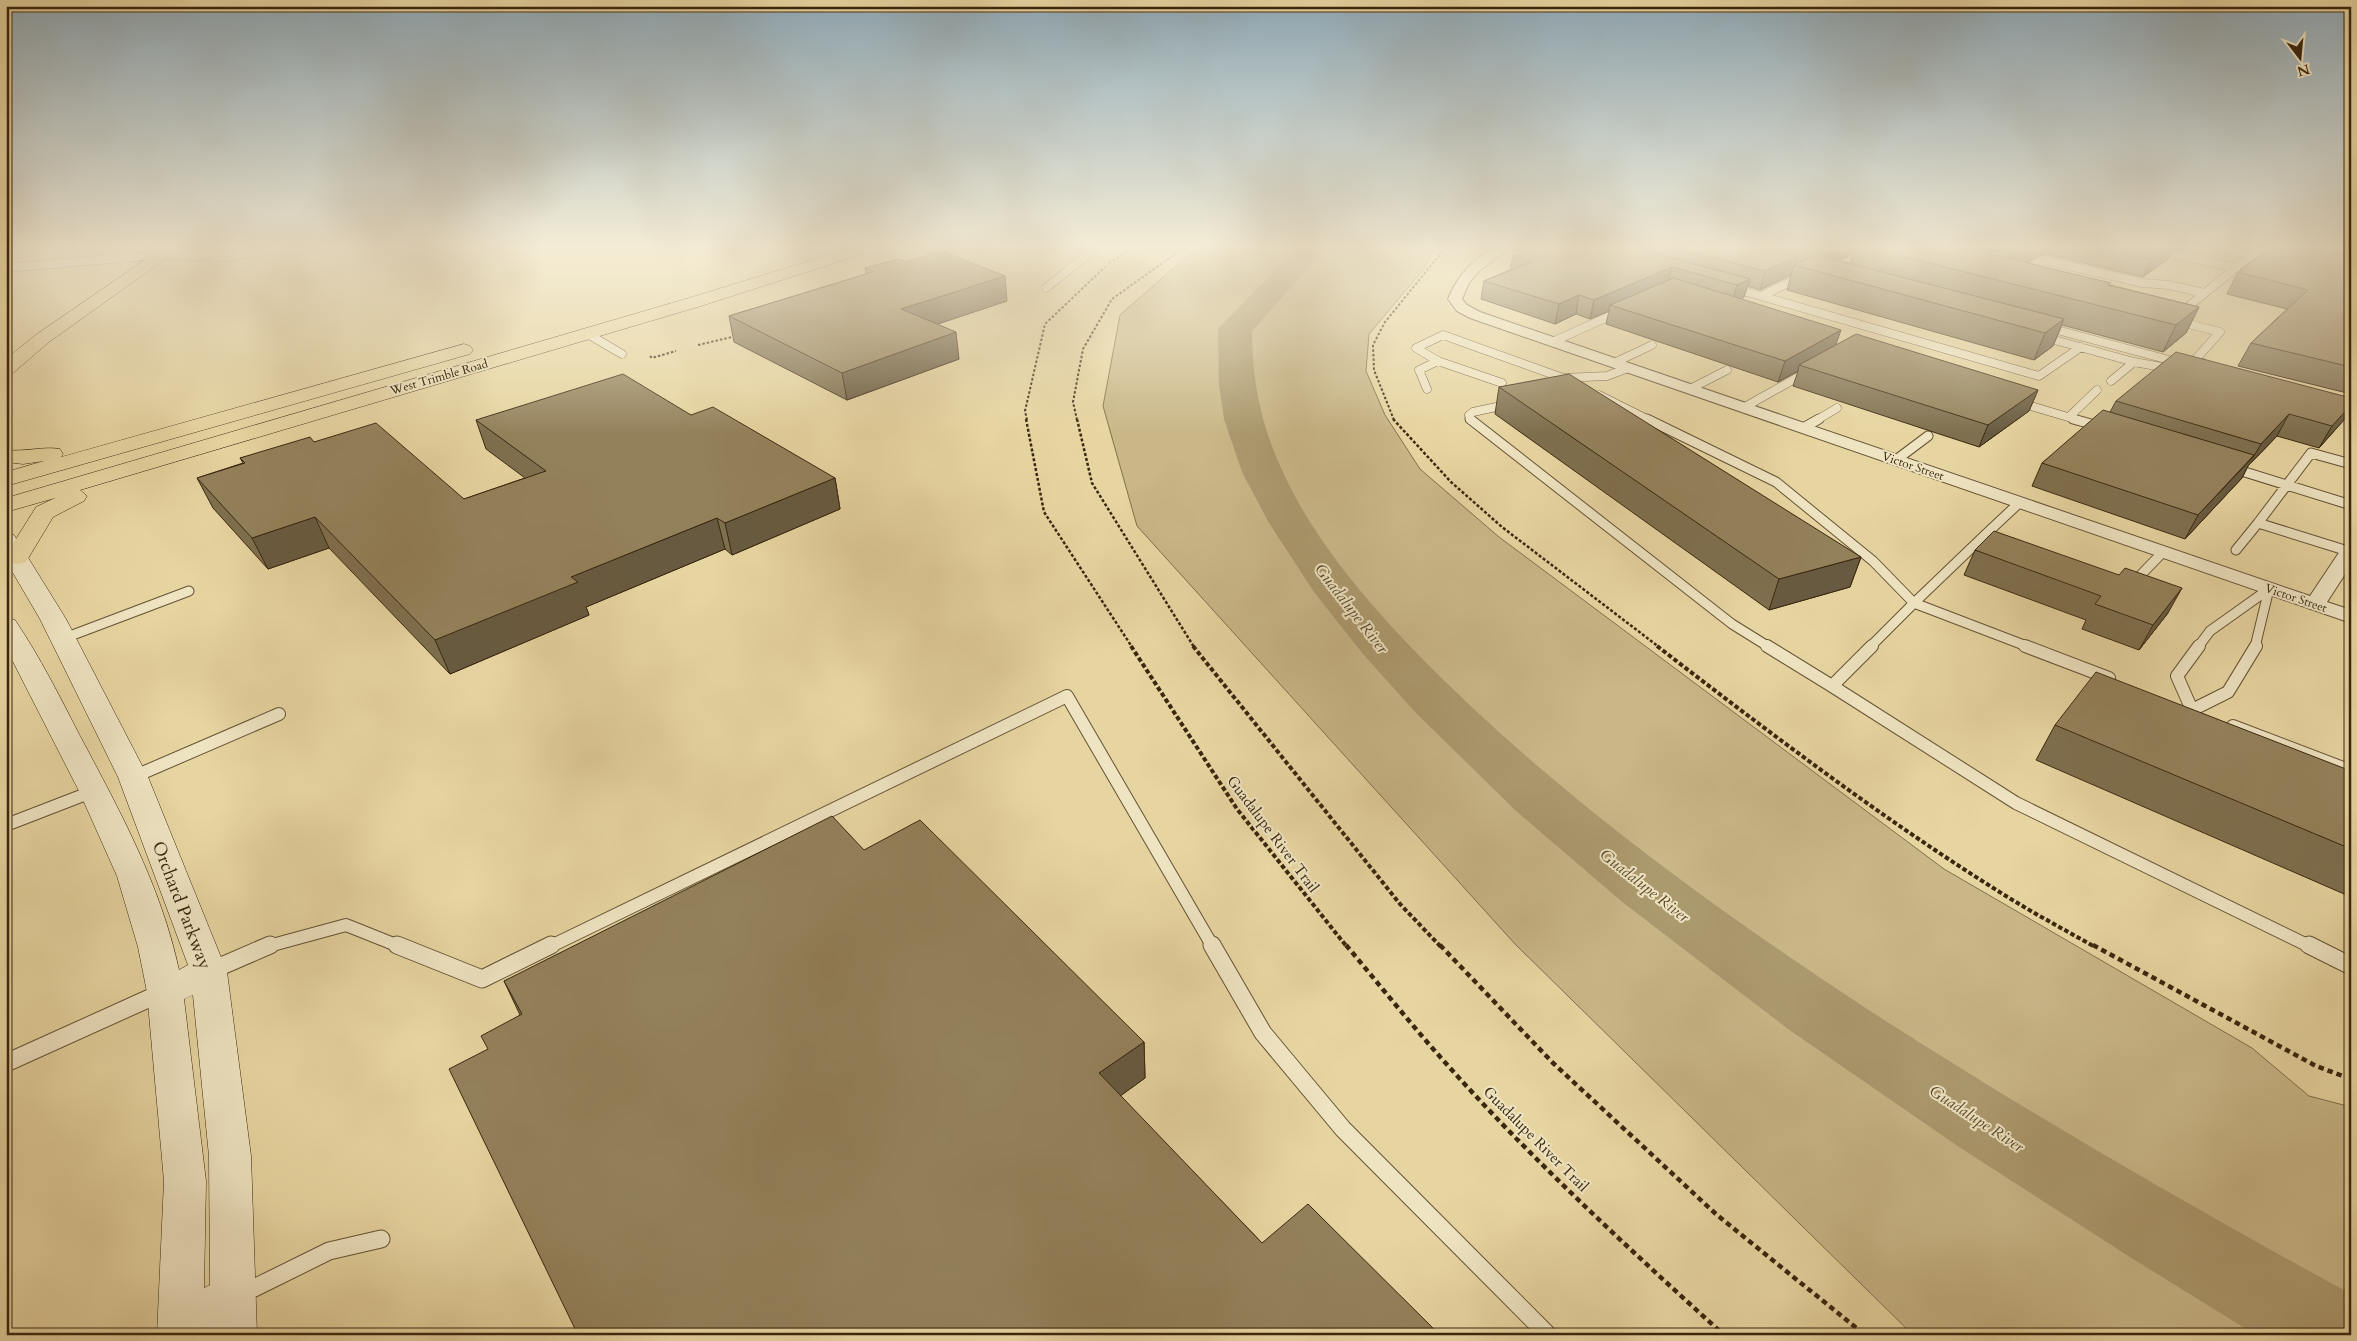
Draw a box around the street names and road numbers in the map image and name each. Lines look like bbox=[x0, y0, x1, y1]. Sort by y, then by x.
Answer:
street label: West Trimble Road bbox=[387, 355, 490, 399]
street label: Victor Street bbox=[1880, 448, 1946, 484]
street label: Victor Street bbox=[2263, 580, 2329, 616]
street label: Guadalupe River Trail bbox=[1222, 772, 1324, 897]
street label: Orchard Parkway bbox=[146, 838, 218, 973]
street label: Guadalupe River Trail bbox=[1479, 1082, 1593, 1196]

